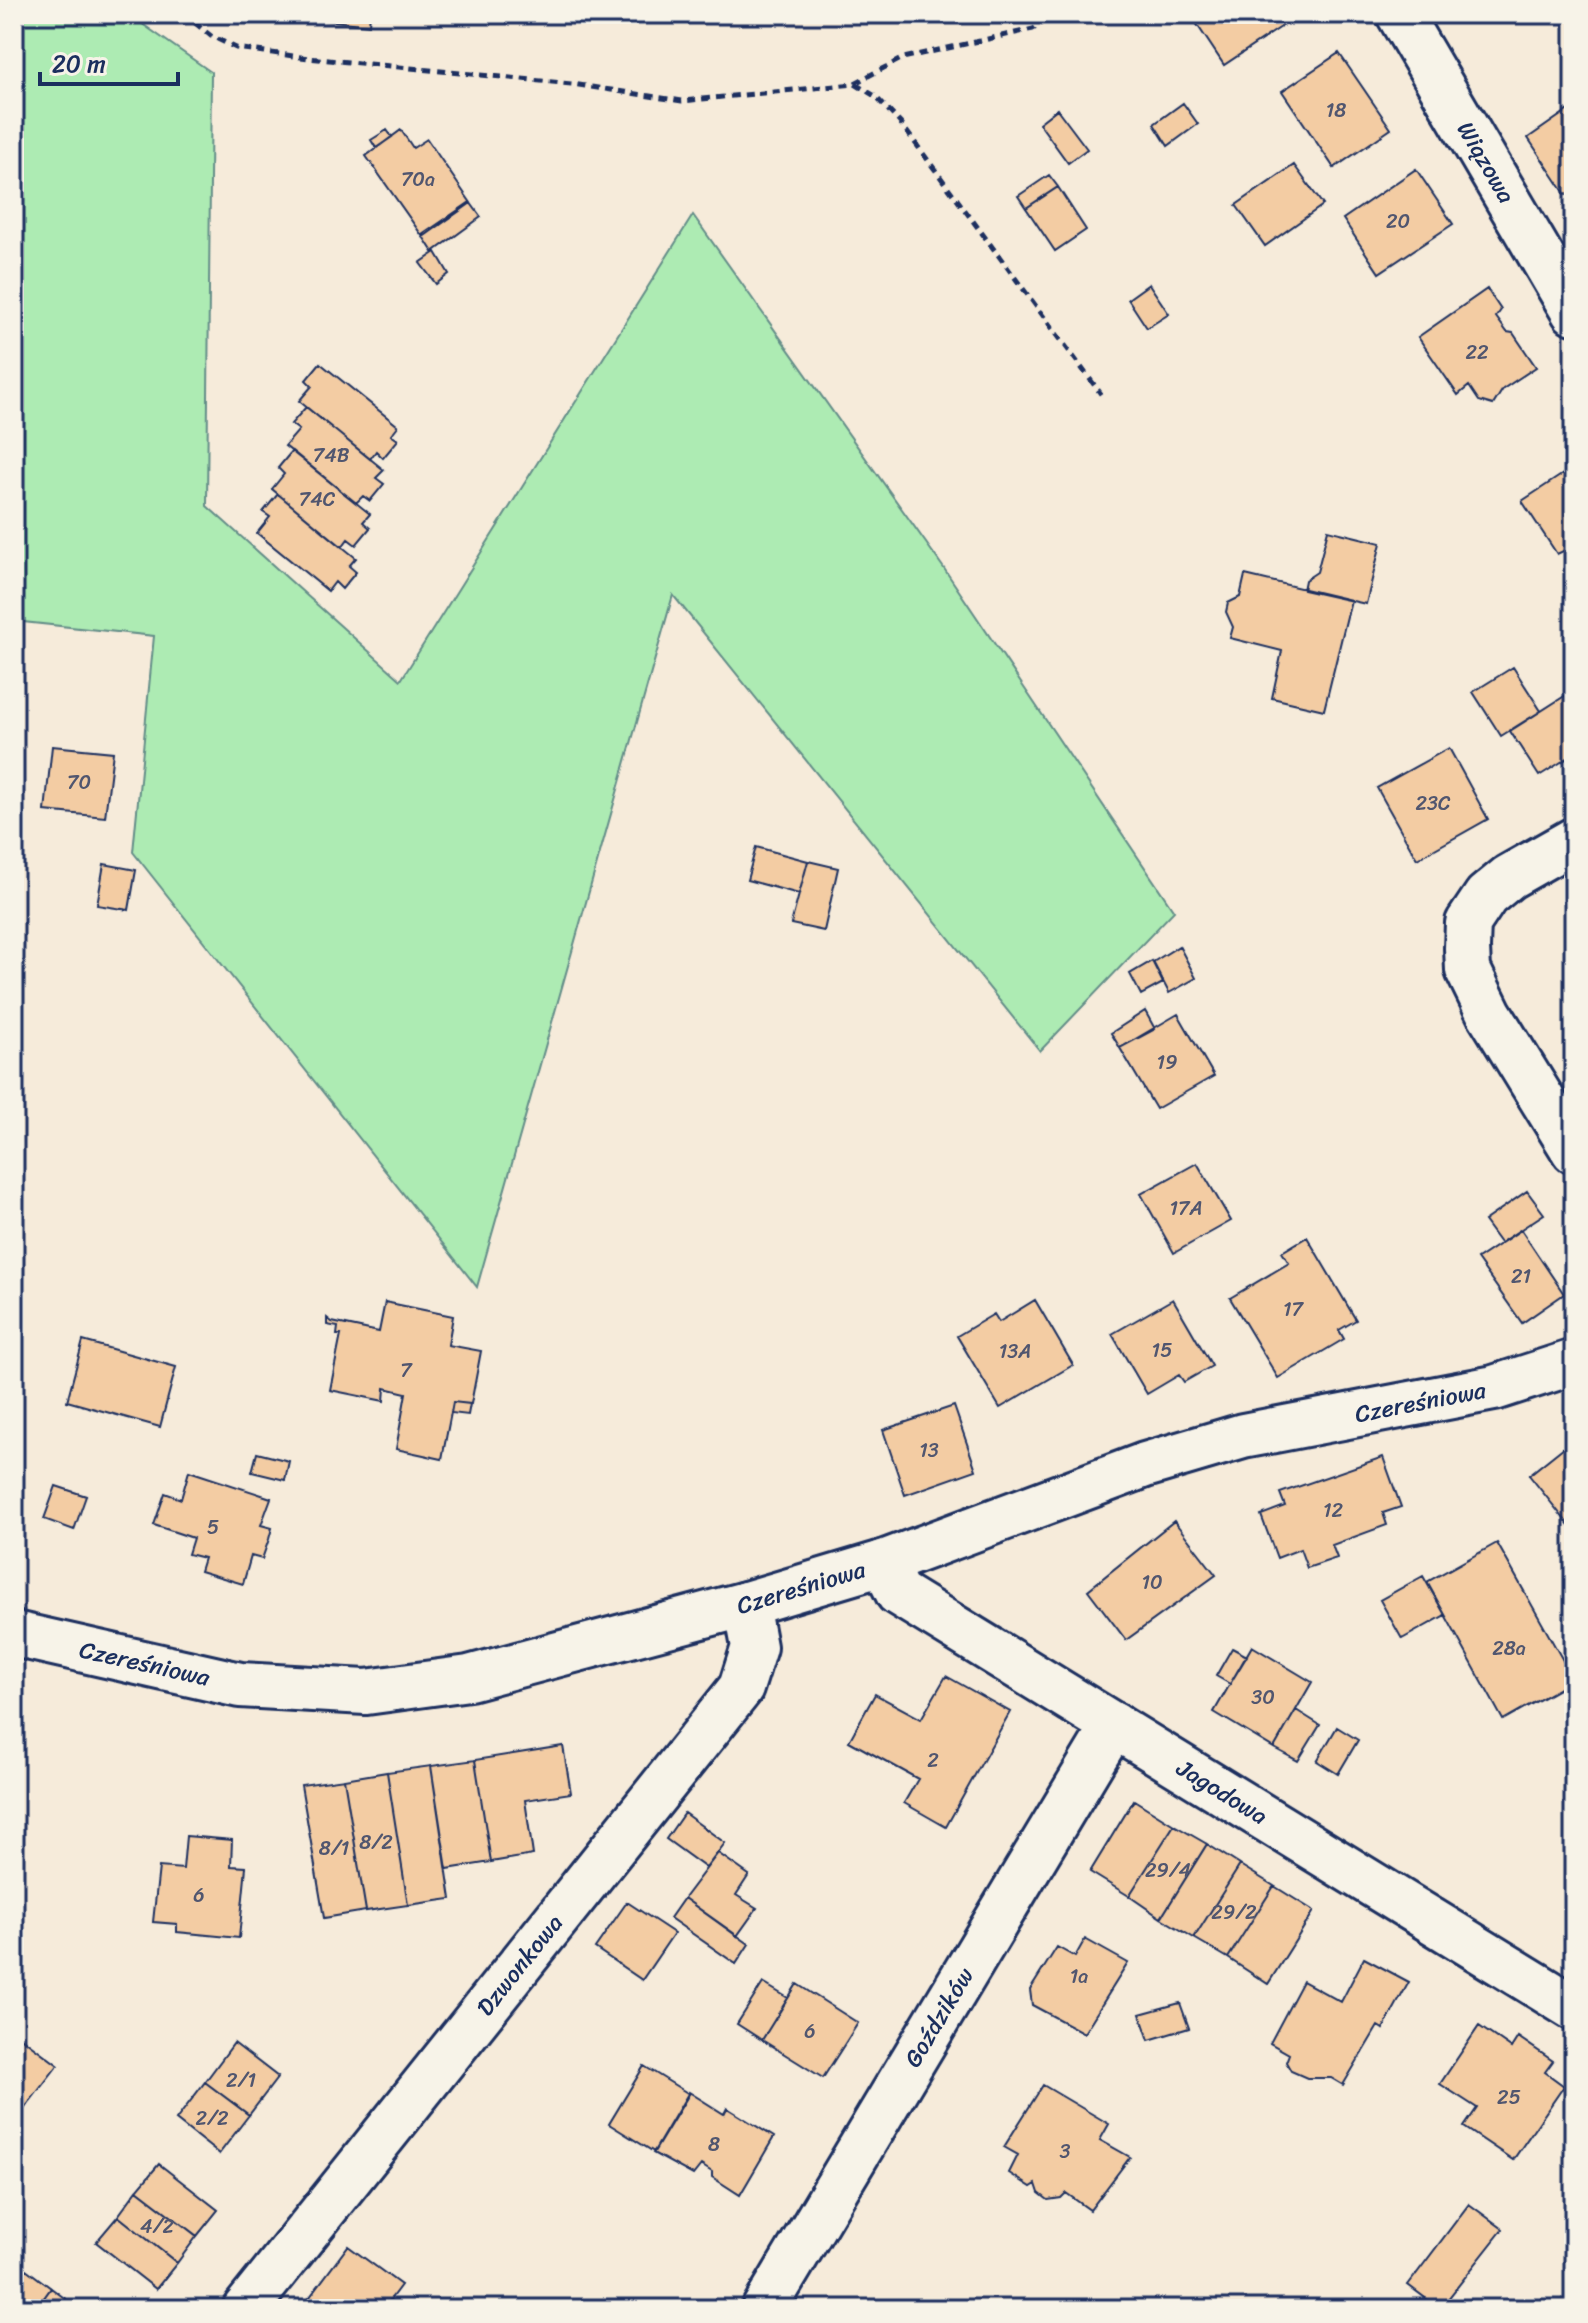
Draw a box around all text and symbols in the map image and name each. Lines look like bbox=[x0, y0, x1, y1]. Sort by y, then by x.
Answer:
scale bar bbox=[40, 36, 178, 86]
text: 20 m bbox=[52, 43, 106, 85]
house number: 18 bbox=[1326, 93, 1346, 128]
street label: Wiązowa bbox=[1445, 113, 1527, 212]
house number: 70a bbox=[401, 162, 435, 197]
house number: 20 bbox=[1386, 204, 1410, 239]
house number: 22 bbox=[1465, 335, 1489, 370]
house number: 74B bbox=[313, 438, 350, 473]
house number: 74C bbox=[299, 482, 336, 517]
house number: 70 bbox=[67, 765, 91, 800]
house number: 23C bbox=[1416, 786, 1451, 821]
house number: 19 bbox=[1157, 1045, 1177, 1080]
house number: 17A bbox=[1169, 1191, 1203, 1226]
house number: 21 bbox=[1511, 1259, 1531, 1294]
house number: 17 bbox=[1283, 1292, 1305, 1327]
house number: 15 bbox=[1152, 1333, 1172, 1368]
house number: 13A bbox=[999, 1334, 1031, 1369]
house number: 7 bbox=[400, 1353, 413, 1388]
street label: Czereśniowa bbox=[1351, 1369, 1490, 1435]
house number: 13 bbox=[919, 1433, 939, 1468]
house number: 12 bbox=[1323, 1493, 1344, 1528]
house number: 5 bbox=[207, 1510, 219, 1545]
street label: Czereśniowa bbox=[732, 1548, 871, 1627]
house number: 10 bbox=[1141, 1565, 1163, 1600]
street label: Czereśniowa bbox=[75, 1628, 215, 1699]
house number: 28a bbox=[1492, 1631, 1526, 1666]
house number: 30 bbox=[1251, 1680, 1275, 1715]
house number: 2 bbox=[927, 1743, 939, 1778]
street label: Jagodowa bbox=[1167, 1747, 1276, 1836]
house number: 8/2 bbox=[359, 1825, 393, 1860]
house number: 8/1 bbox=[319, 1831, 349, 1866]
house number: 29/4 bbox=[1145, 1853, 1191, 1888]
house number: 6 bbox=[193, 1878, 205, 1913]
house number: 29/2 bbox=[1211, 1895, 1257, 1930]
street label: Dzwonkowa bbox=[465, 1905, 574, 2026]
street label: Goździków bbox=[892, 1959, 985, 2076]
house number: 1a bbox=[1070, 1959, 1088, 1994]
house number: 6 bbox=[804, 2014, 816, 2049]
house number: 2/1 bbox=[226, 2063, 256, 2098]
house number: 25 bbox=[1497, 2080, 1521, 2115]
house number: 2/2 bbox=[196, 2101, 229, 2136]
house number: 8 bbox=[708, 2127, 720, 2162]
house number: 3 bbox=[1060, 2134, 1071, 2169]
house number: 4/2 bbox=[140, 2209, 174, 2244]

